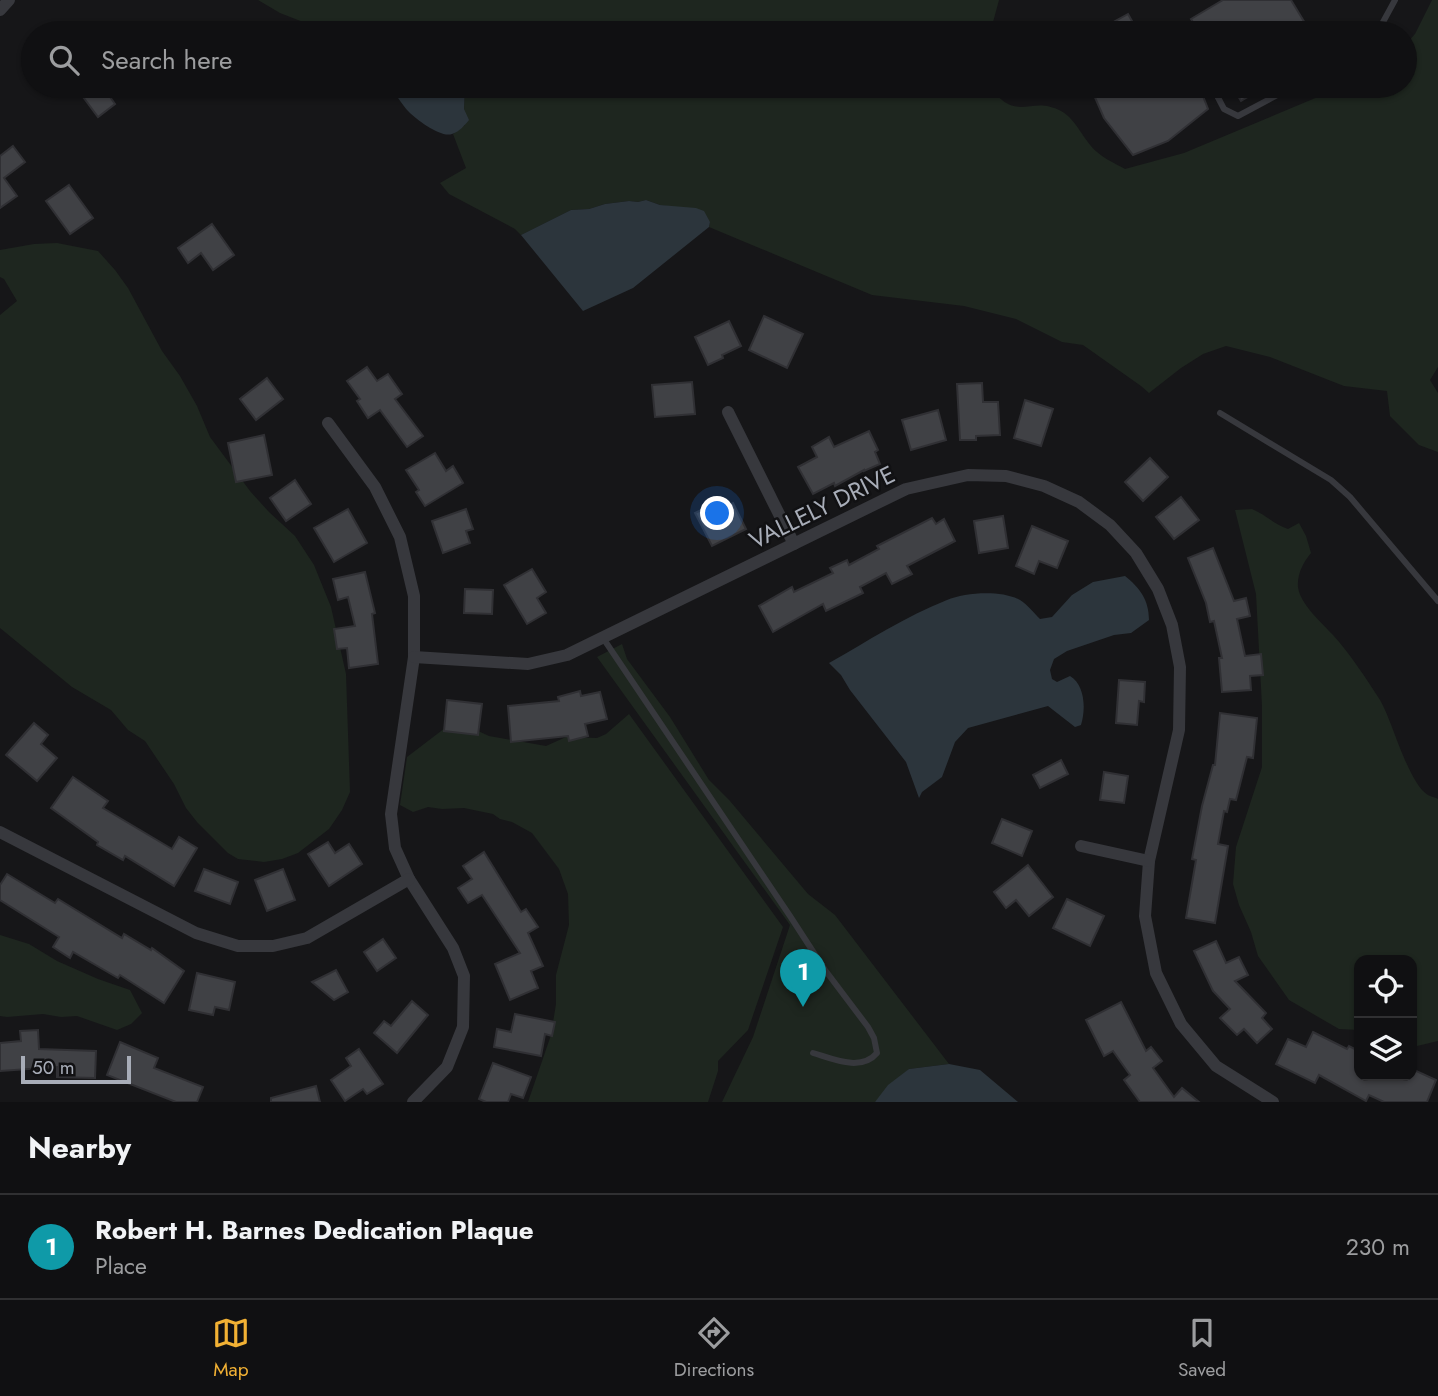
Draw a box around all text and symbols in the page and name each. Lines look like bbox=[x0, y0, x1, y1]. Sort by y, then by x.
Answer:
search box bbox=[21, 21, 1417, 98]
icon: search bbox=[45, 41, 83, 79]
text: Search here bbox=[101, 41, 233, 79]
street label: VALLELY DRIVE bbox=[743, 457, 901, 557]
your location bbox=[700, 496, 734, 530]
pin: 1 bbox=[780, 949, 826, 1007]
map controls bbox=[1354, 955, 1417, 1081]
button: locate bbox=[1354, 955, 1417, 1018]
button: layers bbox=[1354, 1018, 1417, 1081]
scale bar bbox=[21, 1053, 131, 1085]
text: 50 m bbox=[32, 1054, 75, 1081]
text: Nearby bbox=[28, 1126, 131, 1169]
text: Robert H. Barnes Dedication Plaque bbox=[95, 1211, 534, 1249]
text: 1 bbox=[45, 1230, 57, 1264]
text: 230 m bbox=[1346, 1230, 1410, 1264]
text: Place bbox=[95, 1249, 147, 1283]
tab: Map bbox=[212, 1314, 250, 1383]
tab: Directions bbox=[674, 1314, 754, 1383]
tab: Saved bbox=[1178, 1314, 1226, 1383]

